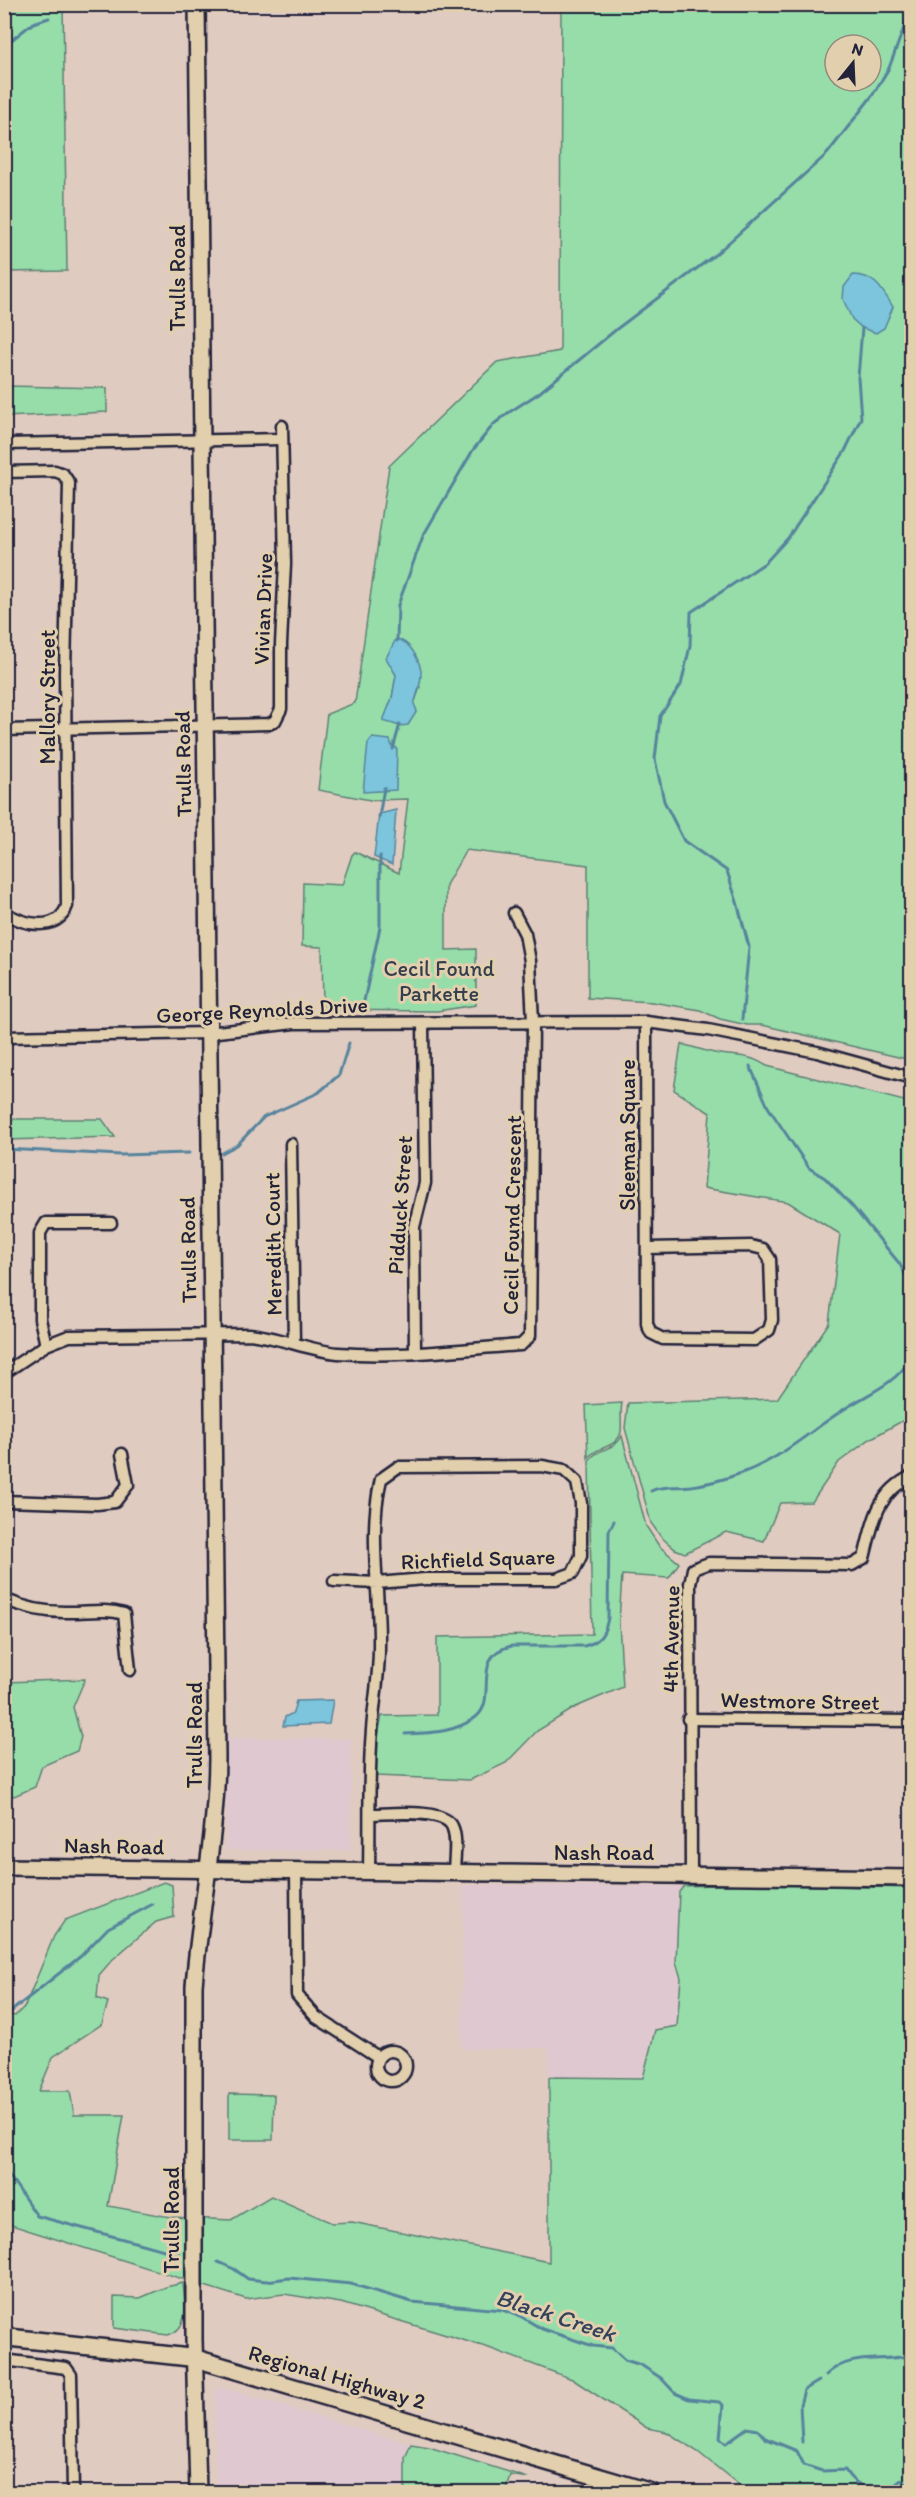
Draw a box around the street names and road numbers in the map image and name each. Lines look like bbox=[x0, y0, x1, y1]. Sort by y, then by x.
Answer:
street label: Trulls Road bbox=[164, 225, 191, 331]
street label: Vivian Drive bbox=[248, 553, 278, 665]
street label: Mallory Street bbox=[34, 630, 61, 764]
street label: Trulls Road bbox=[169, 710, 197, 817]
street label: George Reynolds Drive bbox=[155, 991, 369, 1029]
street label: Sleeman Square bbox=[614, 1059, 641, 1211]
street label: Cecil Found Crescent bbox=[497, 1115, 527, 1315]
street label: Pidduck Street bbox=[382, 1135, 418, 1275]
street label: Meredith Court bbox=[258, 1172, 288, 1316]
street label: Trulls Road bbox=[174, 1196, 202, 1303]
street label: Richfield Square bbox=[400, 1543, 556, 1575]
street label: 4th Avenue bbox=[657, 1585, 685, 1693]
street label: Trulls Road bbox=[181, 1682, 208, 1788]
street label: Westmore Street bbox=[720, 1686, 880, 1716]
street label: Nash Road bbox=[64, 1832, 165, 1860]
street label: Nash Road bbox=[554, 1839, 654, 1866]
street label: Trulls Road bbox=[158, 2167, 185, 2273]
street label: Regional Highway 2 bbox=[245, 2339, 429, 2415]

